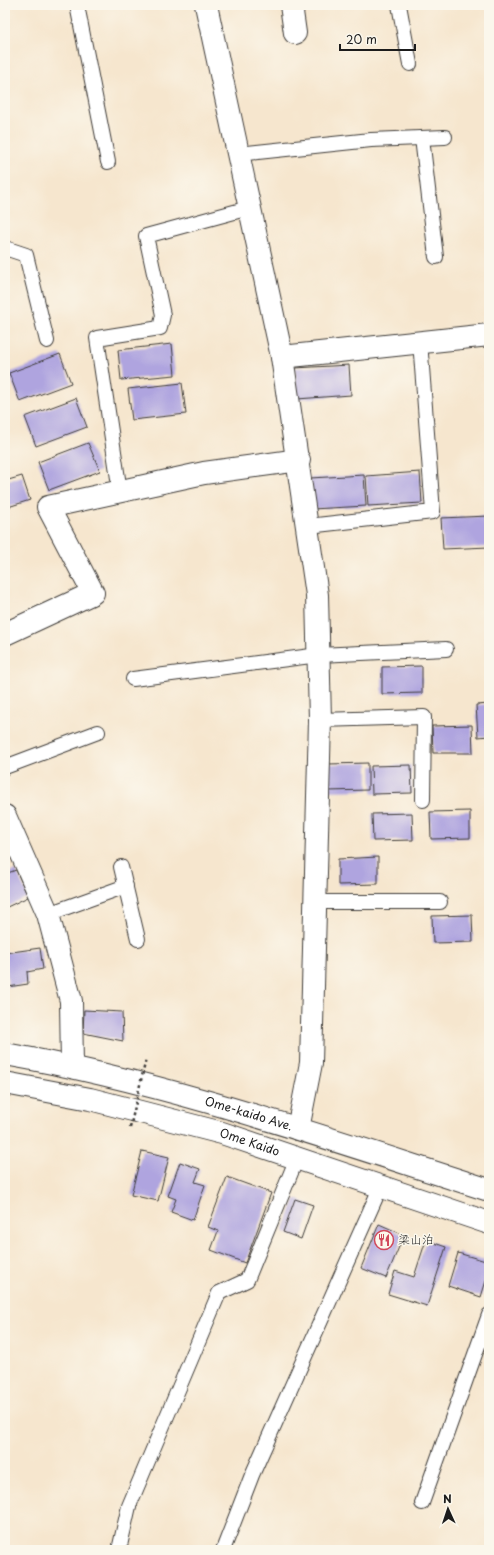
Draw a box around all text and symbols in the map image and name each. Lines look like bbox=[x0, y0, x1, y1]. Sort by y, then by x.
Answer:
scale bar bbox=[340, 26, 415, 52]
text: 20 m bbox=[346, 30, 377, 48]
street label: Ome-kaido Ave. bbox=[203, 1091, 295, 1135]
street label: Ome Kaido bbox=[218, 1123, 283, 1160]
restaurant icon: 梁山泊 bbox=[373, 1229, 395, 1251]
place label: 梁山泊 bbox=[398, 1230, 434, 1248]
north arrow bbox=[428, 1489, 468, 1529]
text: N bbox=[443, 1490, 453, 1507]

